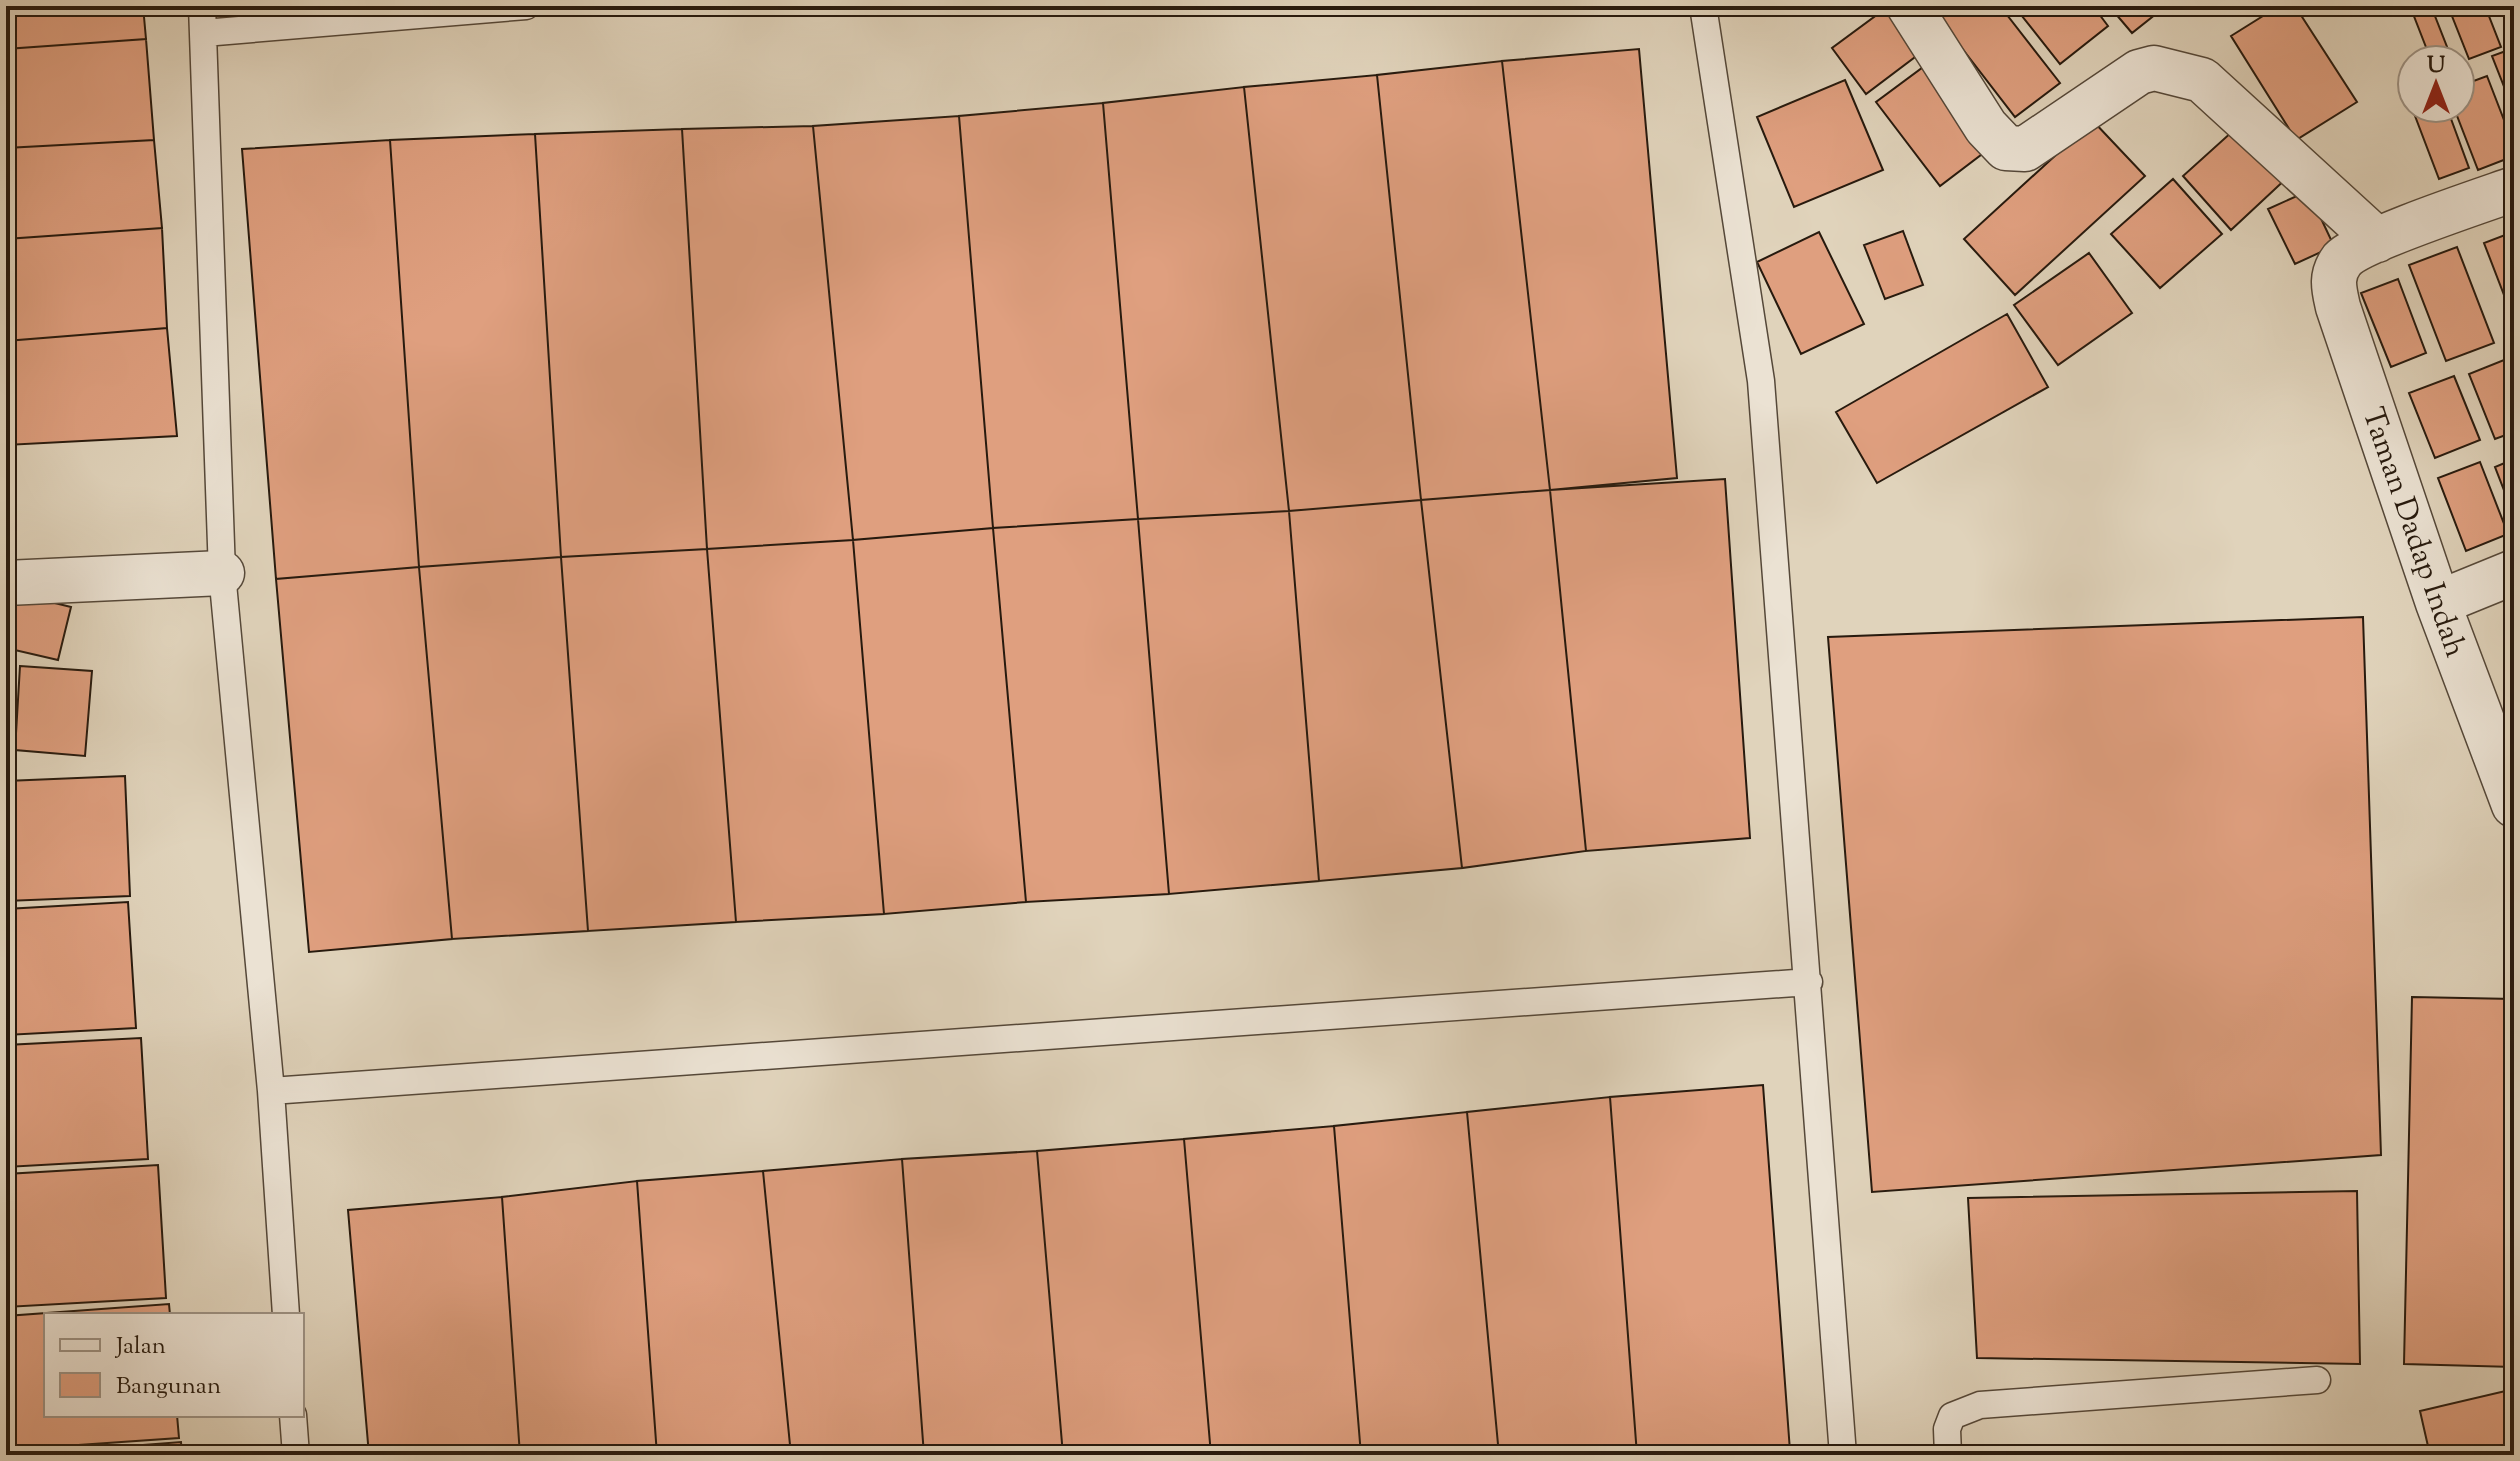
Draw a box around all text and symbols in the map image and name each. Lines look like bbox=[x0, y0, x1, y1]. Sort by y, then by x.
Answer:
north arrow bbox=[2396, 44, 2476, 124]
text: U bbox=[2427, 51, 2445, 83]
street label: Taman Dadap Indah bbox=[2350, 402, 2476, 664]
legend bbox=[44, 1313, 304, 1417]
text: Jalan bbox=[114, 1330, 166, 1364]
text: Bangunan bbox=[116, 1370, 221, 1404]

